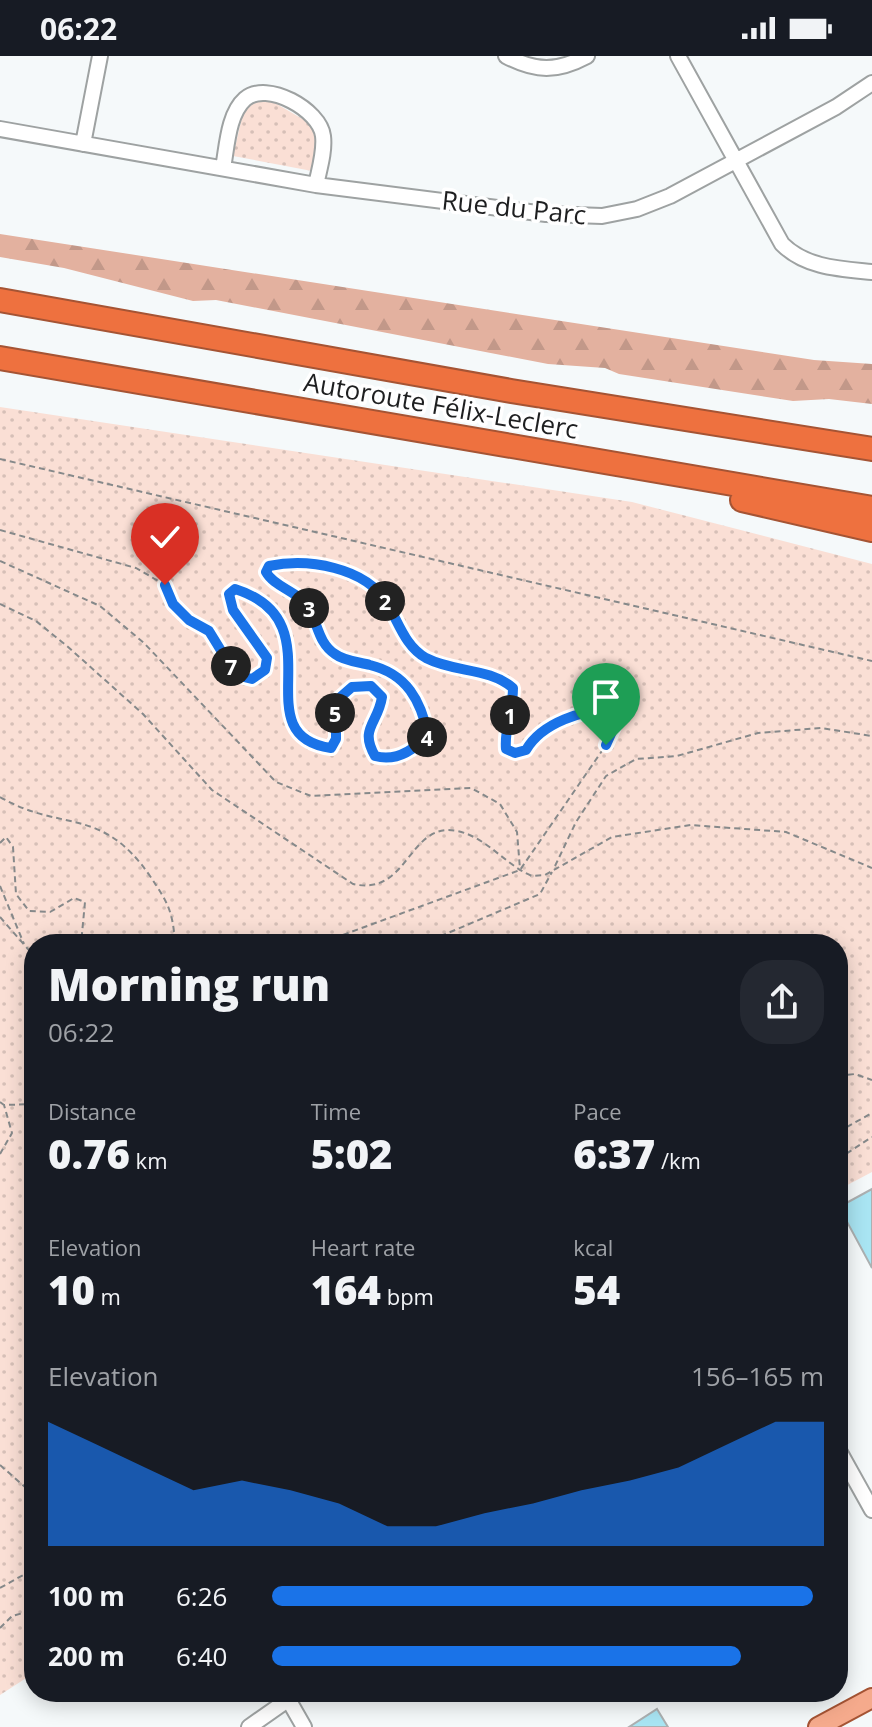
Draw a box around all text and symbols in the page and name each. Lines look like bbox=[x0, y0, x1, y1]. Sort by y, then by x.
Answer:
text: 06:22 bbox=[40, 8, 117, 49]
street label: Rue du Parc bbox=[440, 182, 588, 232]
street label: Autoroute Félix-Leclerc bbox=[301, 363, 581, 447]
pin bbox=[131, 503, 199, 585]
icon: check bbox=[143, 515, 187, 559]
pin: 2 bbox=[365, 581, 405, 621]
text: 2 bbox=[379, 586, 391, 616]
pin: 3 bbox=[289, 588, 329, 628]
text: 3 bbox=[303, 593, 315, 623]
pin: 7 bbox=[211, 646, 251, 686]
text: 7 bbox=[225, 651, 237, 681]
pin bbox=[572, 663, 640, 745]
icon: arrive bbox=[584, 675, 628, 719]
pin: 5 bbox=[315, 693, 355, 733]
pin: 1 bbox=[490, 695, 530, 735]
text: 5 bbox=[329, 698, 341, 728]
text: 1 bbox=[504, 700, 516, 730]
pin: 4 bbox=[407, 717, 447, 757]
text: 4 bbox=[421, 722, 433, 752]
text: Morning run bbox=[48, 954, 330, 1014]
button: share bbox=[740, 960, 824, 1044]
text: 06:22 bbox=[48, 1014, 114, 1050]
text: Distance bbox=[48, 1096, 136, 1126]
text: Time bbox=[311, 1096, 361, 1126]
text: Pace bbox=[573, 1096, 622, 1126]
text: 0.76 bbox=[48, 1126, 130, 1181]
text: 5:02 bbox=[311, 1126, 393, 1181]
text: 6:37 bbox=[573, 1126, 655, 1181]
text: km bbox=[130, 1145, 168, 1175]
text: /km bbox=[655, 1145, 701, 1175]
text: Elevation bbox=[48, 1232, 141, 1262]
text: Heart rate bbox=[311, 1232, 415, 1262]
text: kcal bbox=[573, 1232, 613, 1262]
text: 10 bbox=[48, 1262, 95, 1317]
text: 164 bbox=[311, 1262, 381, 1317]
text: 54 bbox=[573, 1262, 620, 1317]
text: m bbox=[95, 1281, 121, 1311]
text: bpm bbox=[381, 1281, 434, 1311]
text: Elevation bbox=[48, 1358, 158, 1394]
text: 156–165 m bbox=[691, 1358, 824, 1394]
text: 100 m bbox=[48, 1578, 125, 1614]
text: 6:26 bbox=[176, 1578, 227, 1614]
text: 200 m bbox=[48, 1638, 125, 1674]
text: 6:40 bbox=[176, 1638, 227, 1674]

